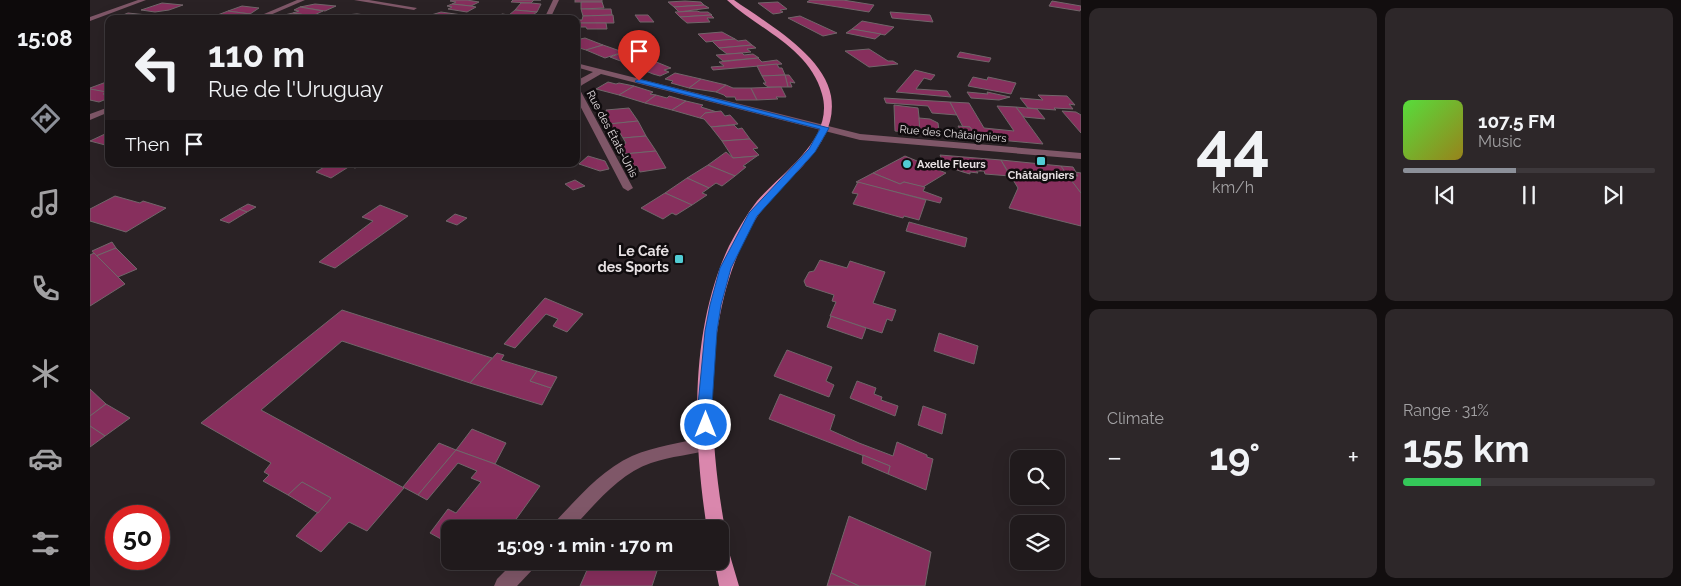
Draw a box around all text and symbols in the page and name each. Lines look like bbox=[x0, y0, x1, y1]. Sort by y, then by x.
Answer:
text: 15:08 bbox=[17, 25, 73, 51]
pin bbox=[618, 30, 660, 81]
text: 110 m bbox=[208, 34, 305, 75]
icon: left bbox=[125, 35, 190, 100]
icon: arrive bbox=[625, 37, 653, 65]
text: Rue de l'Uruguay bbox=[208, 76, 384, 102]
street label: Rue des États-Unis bbox=[584, 88, 641, 180]
icon: directions bbox=[28, 101, 63, 136]
text: 44 bbox=[1196, 107, 1270, 183]
text: 107.5 FM bbox=[1478, 110, 1555, 132]
street label: Rue des Châtaigniers bbox=[899, 123, 1007, 145]
icon: arrive bbox=[180, 130, 208, 158]
text: Music bbox=[1478, 132, 1522, 151]
text: Then bbox=[125, 133, 170, 155]
marker: Châtaigniers bbox=[1035, 155, 1047, 167]
marker: Axelle Fleurs bbox=[901, 158, 913, 170]
place label: Axelle Fleurs bbox=[917, 158, 986, 171]
place label: Châtaigniers bbox=[1008, 169, 1075, 182]
text: km/h bbox=[1212, 178, 1254, 197]
icon: previous bbox=[1431, 181, 1459, 209]
icon: pause bbox=[1515, 181, 1543, 209]
icon: next bbox=[1599, 181, 1627, 209]
icon: music bbox=[28, 186, 63, 221]
place label: Le Café des Sports bbox=[598, 243, 670, 275]
marker: Le Café des Sports bbox=[673, 253, 685, 265]
icon: phone bbox=[28, 271, 63, 306]
icon: climate bbox=[28, 356, 63, 391]
position arrow bbox=[679, 398, 731, 450]
text: Range · 31% bbox=[1403, 401, 1489, 420]
text: Climate bbox=[1107, 409, 1164, 428]
text: 155 km bbox=[1403, 426, 1530, 471]
text: 19° bbox=[1209, 434, 1260, 479]
icon: car bbox=[28, 441, 63, 476]
text: − bbox=[1107, 441, 1122, 474]
text: + bbox=[1347, 441, 1359, 474]
map controls bbox=[1010, 450, 1065, 570]
button: search bbox=[1010, 450, 1065, 505]
speed limit sign: 50 bbox=[105, 505, 170, 570]
button: layers bbox=[1010, 515, 1065, 570]
icon: filters bbox=[28, 526, 63, 561]
text: 15:09 · 1 min · 170 m bbox=[497, 534, 673, 556]

